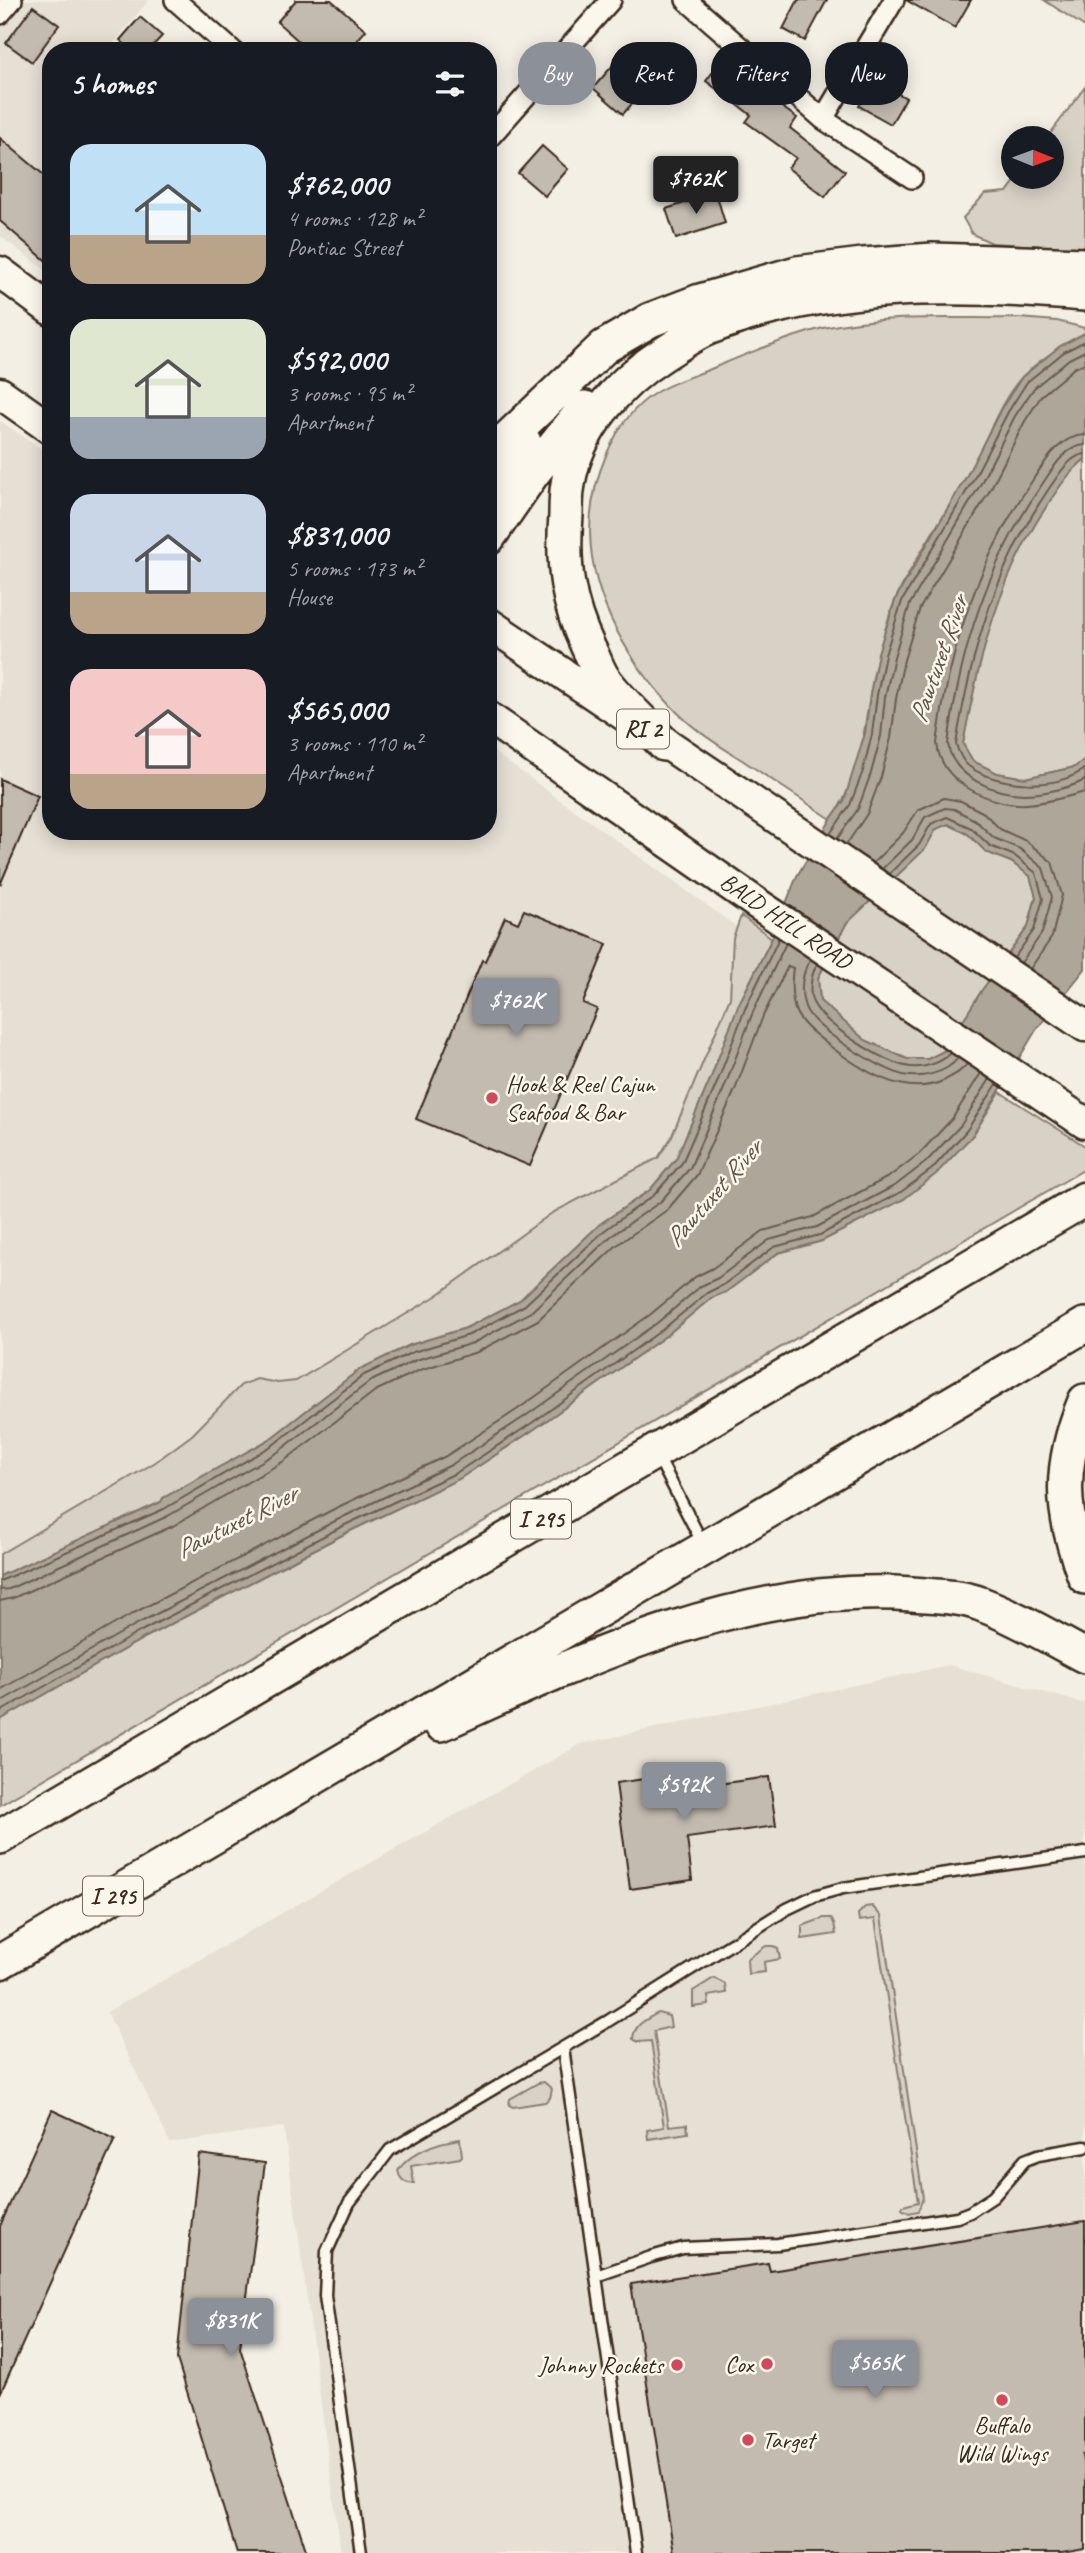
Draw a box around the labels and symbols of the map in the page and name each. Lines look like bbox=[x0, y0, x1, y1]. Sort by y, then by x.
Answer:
north arrow bbox=[1001, 126, 1064, 189]
pin: $762K bbox=[647, 156, 745, 216]
water label: Pawtuxet River bbox=[901, 587, 977, 727]
road number: RI 2 bbox=[617, 709, 669, 748]
street label: BALD HILL ROAD bbox=[714, 866, 859, 977]
pin: $762K bbox=[467, 978, 565, 1038]
place label: Hook & Reel Cajun Seafood & Bar bbox=[506, 1069, 656, 1127]
marker: Hook & Reel Cajun Seafood & Bar bbox=[484, 1090, 500, 1106]
water label: Pawtuxet River bbox=[658, 1129, 772, 1254]
water label: Pawtuxet River bbox=[170, 1475, 306, 1566]
road number: I 295 bbox=[511, 1500, 571, 1538]
pin: $592K bbox=[635, 1762, 733, 1822]
road number: I 295 bbox=[83, 1876, 143, 1915]
pin: $831K bbox=[182, 2298, 280, 2358]
pin: $565K bbox=[826, 2340, 924, 2400]
place label: Cox bbox=[725, 2349, 755, 2379]
place label: Johnny Rockets bbox=[537, 2350, 665, 2380]
marker: Cox bbox=[759, 2356, 775, 2372]
marker: Johnny Rockets bbox=[669, 2357, 685, 2373]
marker: Buffalo Wild Wings bbox=[994, 2392, 1010, 2408]
place label: Buffalo Wild Wings bbox=[956, 2410, 1049, 2468]
place label: Target bbox=[762, 2425, 817, 2455]
marker: Target bbox=[740, 2432, 756, 2448]

